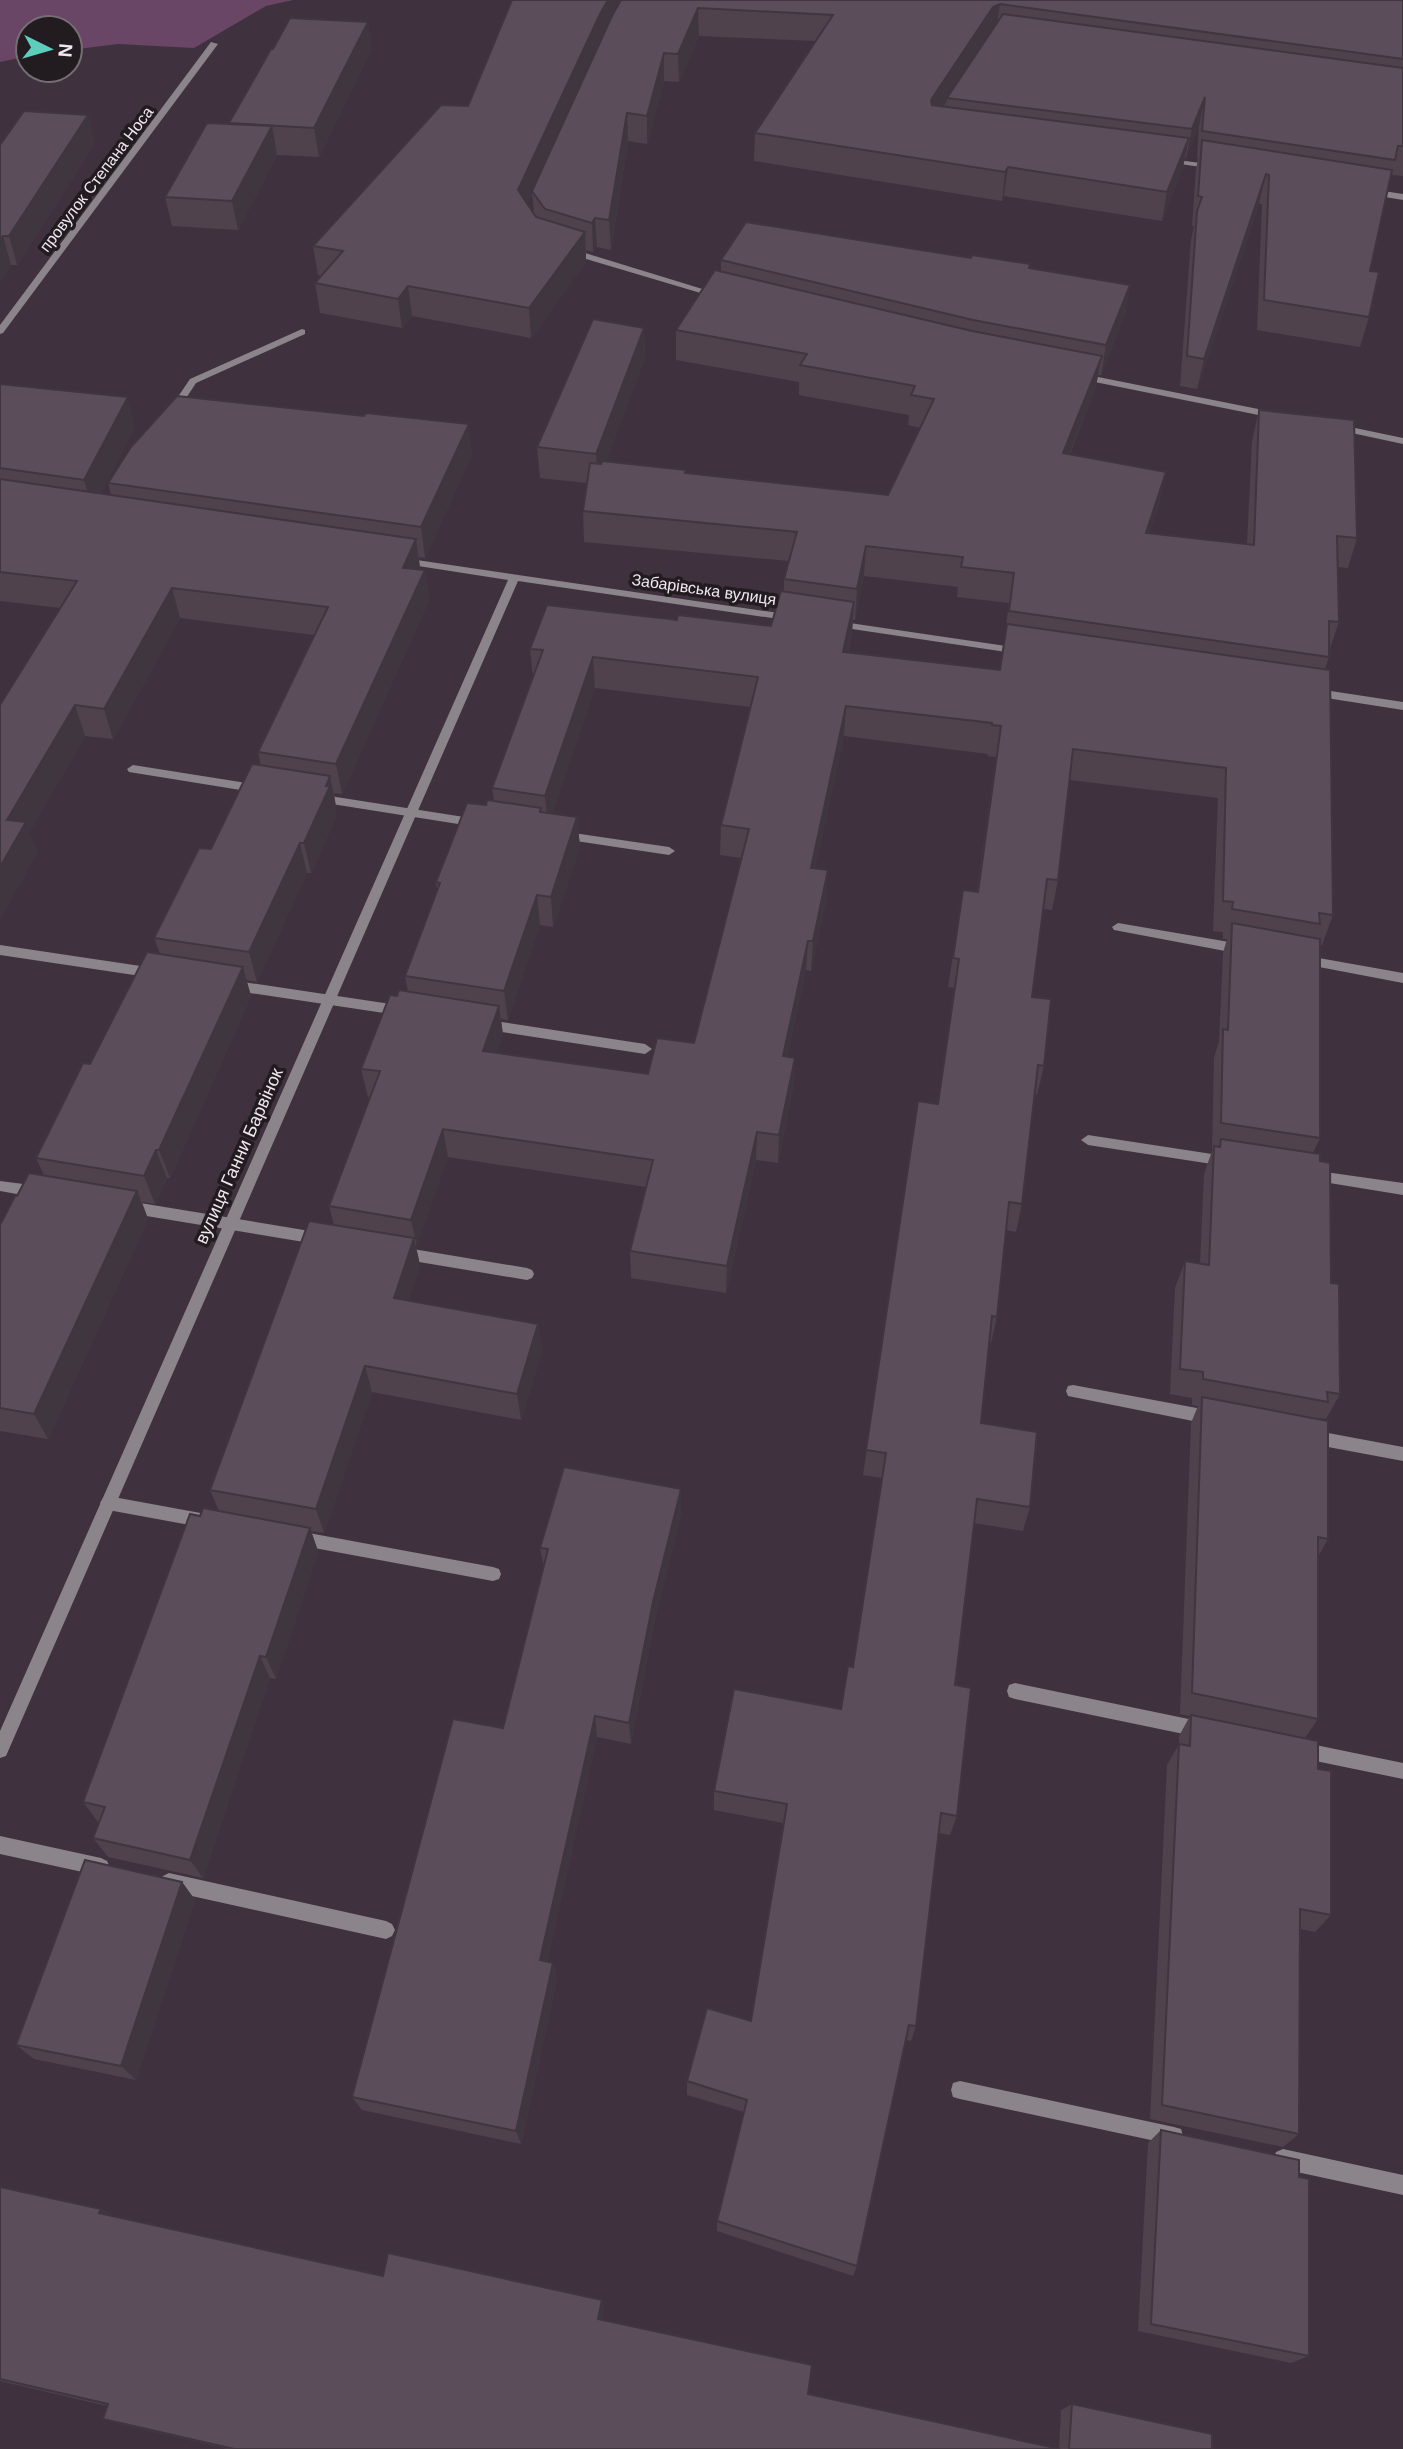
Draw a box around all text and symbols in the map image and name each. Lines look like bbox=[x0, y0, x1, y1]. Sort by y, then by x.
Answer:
north arrow bbox=[14, 14, 84, 84]
text: N bbox=[54, 43, 76, 58]
street label: провулок Степана Носа bbox=[36, 103, 156, 255]
street label: Забарівська вулиця bbox=[630, 571, 777, 608]
street label: вулиця Ганни Барвінок bbox=[191, 1065, 287, 1247]

